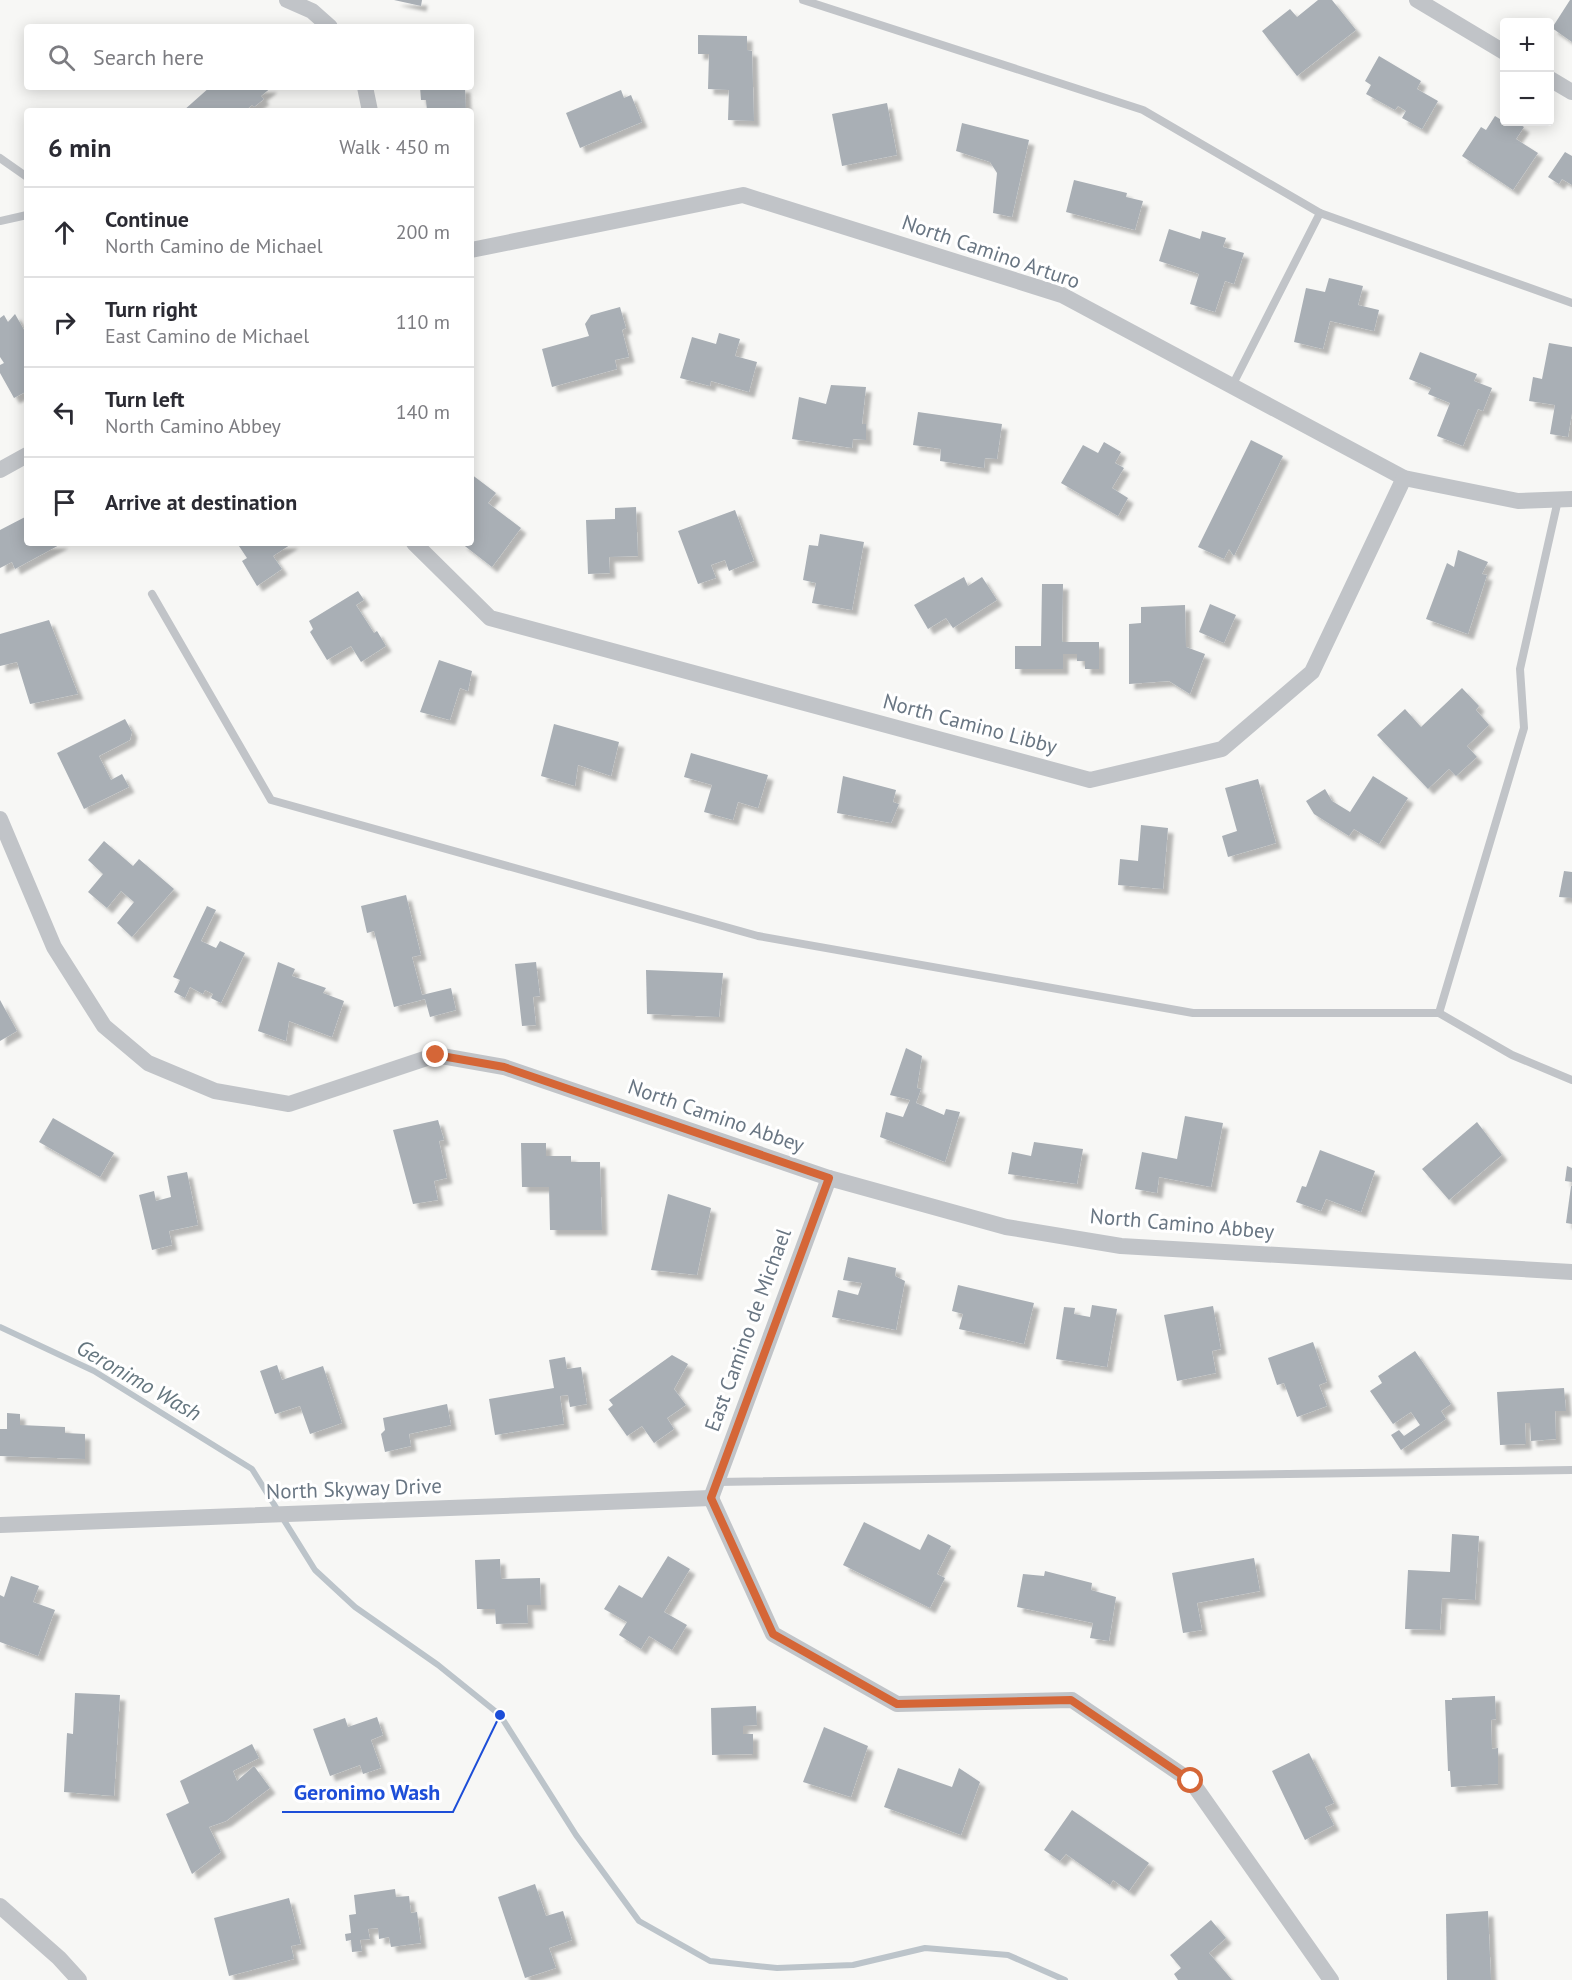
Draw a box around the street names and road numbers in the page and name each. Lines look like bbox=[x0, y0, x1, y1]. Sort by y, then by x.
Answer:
street label: North Camino Arturo bbox=[899, 208, 1084, 295]
street label: North Camino Libby bbox=[880, 687, 1060, 760]
street label: North Camino Abbey bbox=[624, 1073, 808, 1158]
street label: North Camino Abbey bbox=[1089, 1202, 1275, 1245]
street label: East Camino de Michael bbox=[698, 1225, 797, 1435]
street label: North Skyway Drive bbox=[266, 1472, 442, 1505]

